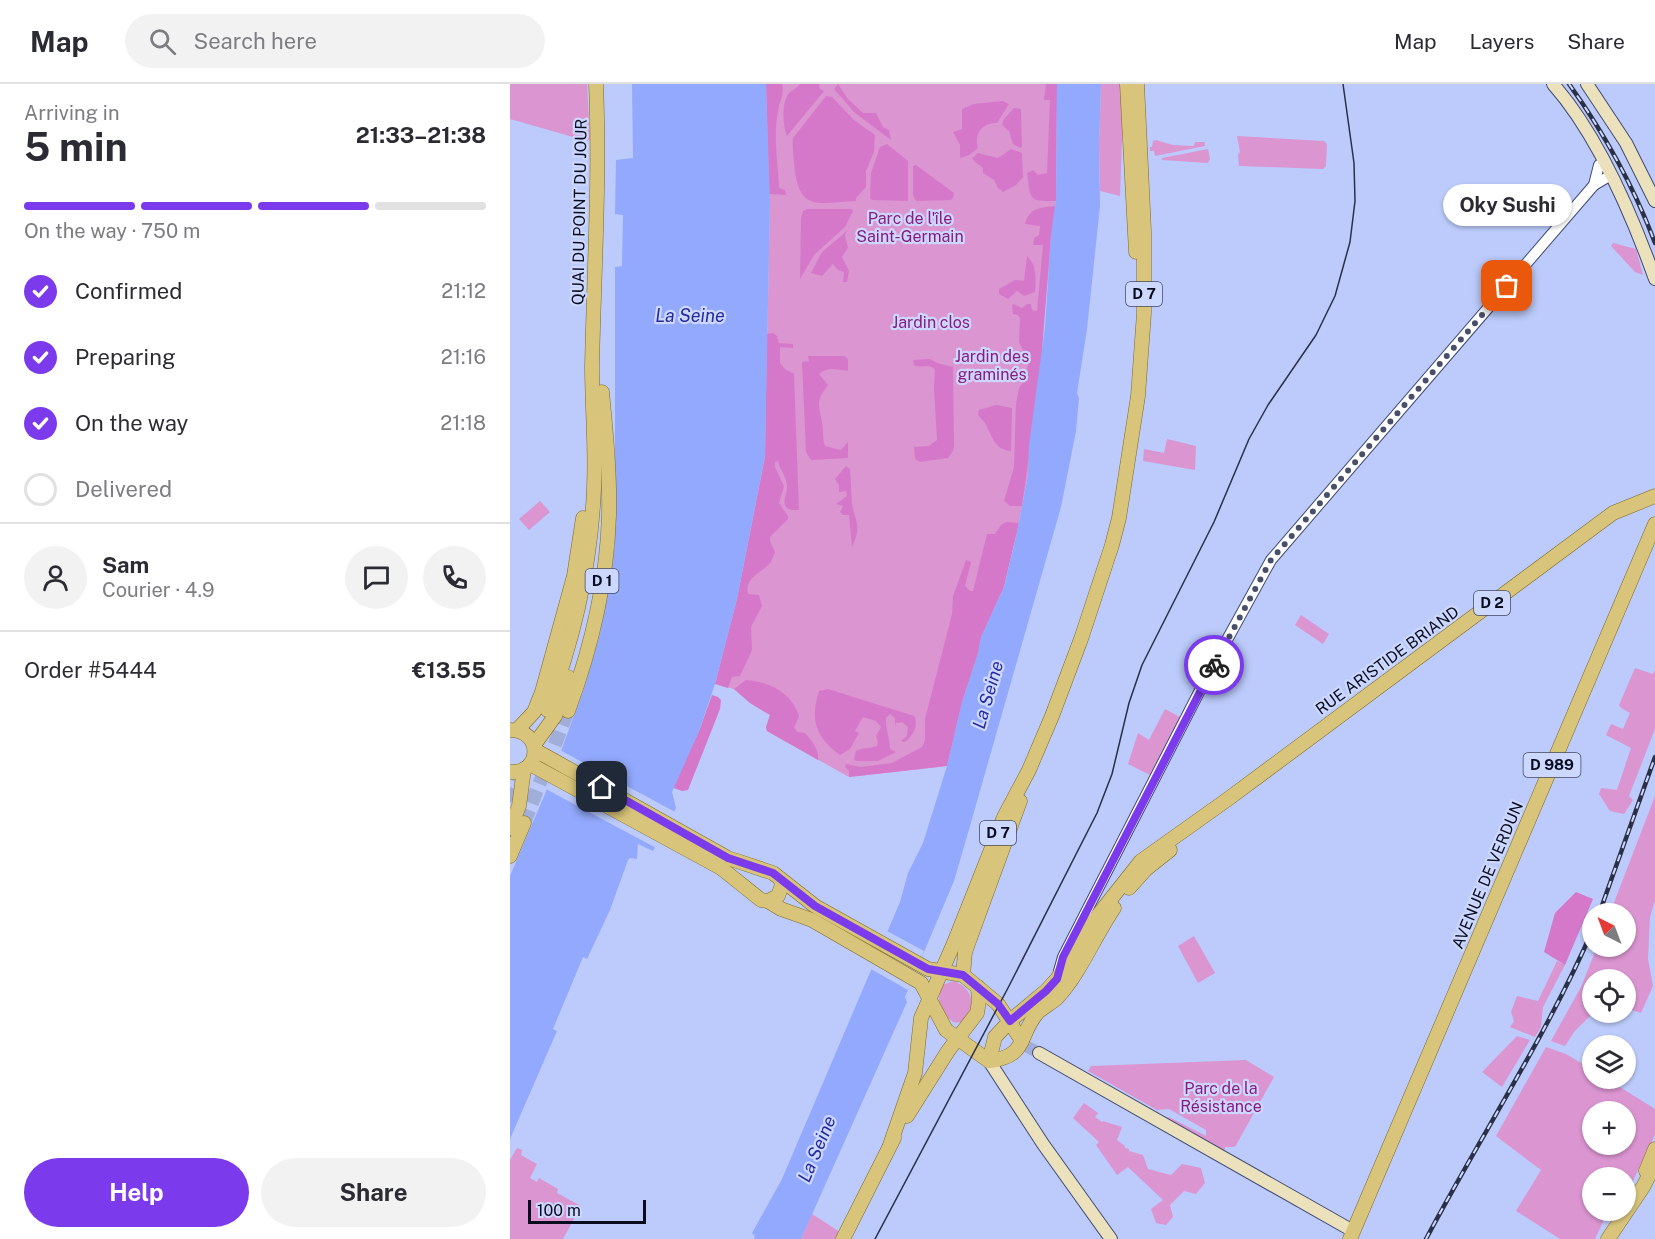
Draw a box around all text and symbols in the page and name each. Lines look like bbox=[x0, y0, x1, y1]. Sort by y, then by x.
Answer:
search box bbox=[125, 14, 545, 68]
text: Map bbox=[30, 25, 89, 58]
icon: search bbox=[146, 25, 179, 58]
text: Search here bbox=[194, 28, 317, 54]
text: Map bbox=[1394, 29, 1437, 54]
text: Layers bbox=[1470, 29, 1534, 54]
text: Share bbox=[1567, 29, 1625, 54]
text: Arriving in bbox=[24, 101, 119, 125]
street label: QUAI DU POINT DU JOUR bbox=[568, 119, 591, 305]
text: 21:33–21:38 bbox=[356, 122, 486, 148]
text: 5 min bbox=[24, 124, 128, 170]
callout: Oky Sushi bbox=[1442, 184, 1572, 226]
text: Oky Sushi bbox=[1460, 193, 1555, 217]
park label: Parc de l'île Saint-Germain bbox=[856, 209, 964, 246]
text: On the way · 750 m bbox=[24, 219, 200, 243]
pin bbox=[1481, 260, 1532, 311]
icon: bag bbox=[1490, 269, 1523, 302]
icon: check bbox=[24, 275, 57, 308]
text: Confirmed bbox=[75, 278, 182, 304]
text: 21:12 bbox=[441, 279, 486, 303]
road number: D 7 bbox=[1126, 282, 1162, 306]
water label: La Seine bbox=[655, 305, 725, 326]
park label: Jardin clos bbox=[892, 313, 970, 332]
icon: check bbox=[24, 341, 57, 374]
text: Preparing bbox=[75, 344, 176, 370]
text: 21:16 bbox=[441, 345, 486, 369]
park label: Jardin des graminés bbox=[955, 347, 1029, 384]
icon: check bbox=[24, 407, 57, 440]
text: On the way bbox=[75, 410, 188, 436]
text: 21:18 bbox=[440, 411, 486, 435]
text: Delivered bbox=[75, 476, 172, 502]
button: person bbox=[24, 546, 87, 609]
button: chat bbox=[345, 546, 408, 609]
button: phone bbox=[423, 546, 486, 609]
text: Sam bbox=[102, 552, 149, 578]
road number: D 1 bbox=[586, 569, 619, 593]
text: Courier · 4.9 bbox=[102, 578, 214, 602]
road number: D 2 bbox=[1474, 591, 1510, 615]
street label: RUE ARISTIDE BRIAND bbox=[1312, 602, 1463, 719]
courier bbox=[1184, 635, 1244, 695]
icon: bike bbox=[1198, 649, 1231, 682]
text: Order #5444 bbox=[24, 657, 157, 683]
text: €13.55 bbox=[412, 657, 486, 683]
water label: La Seine bbox=[968, 658, 1007, 731]
road number: D 989 bbox=[1524, 753, 1580, 777]
pin bbox=[576, 761, 627, 812]
icon: home bbox=[585, 770, 618, 803]
street label: AVENUE DE VERDUN bbox=[1448, 799, 1527, 952]
road number: D 7 bbox=[980, 821, 1016, 845]
north arrow bbox=[1582, 903, 1636, 957]
map controls bbox=[1582, 903, 1636, 1221]
button: locate bbox=[1582, 969, 1636, 1023]
button: layers bbox=[1582, 1035, 1636, 1089]
park label: Parc de la Résistance bbox=[1180, 1079, 1262, 1116]
button: + bbox=[1582, 1101, 1636, 1155]
water label: La Seine bbox=[793, 1112, 840, 1185]
button: Help bbox=[24, 1158, 249, 1227]
button: Share bbox=[261, 1158, 486, 1227]
button: − bbox=[1582, 1167, 1636, 1221]
scale bar bbox=[528, 1197, 646, 1224]
text: 100 m bbox=[537, 1201, 581, 1220]

